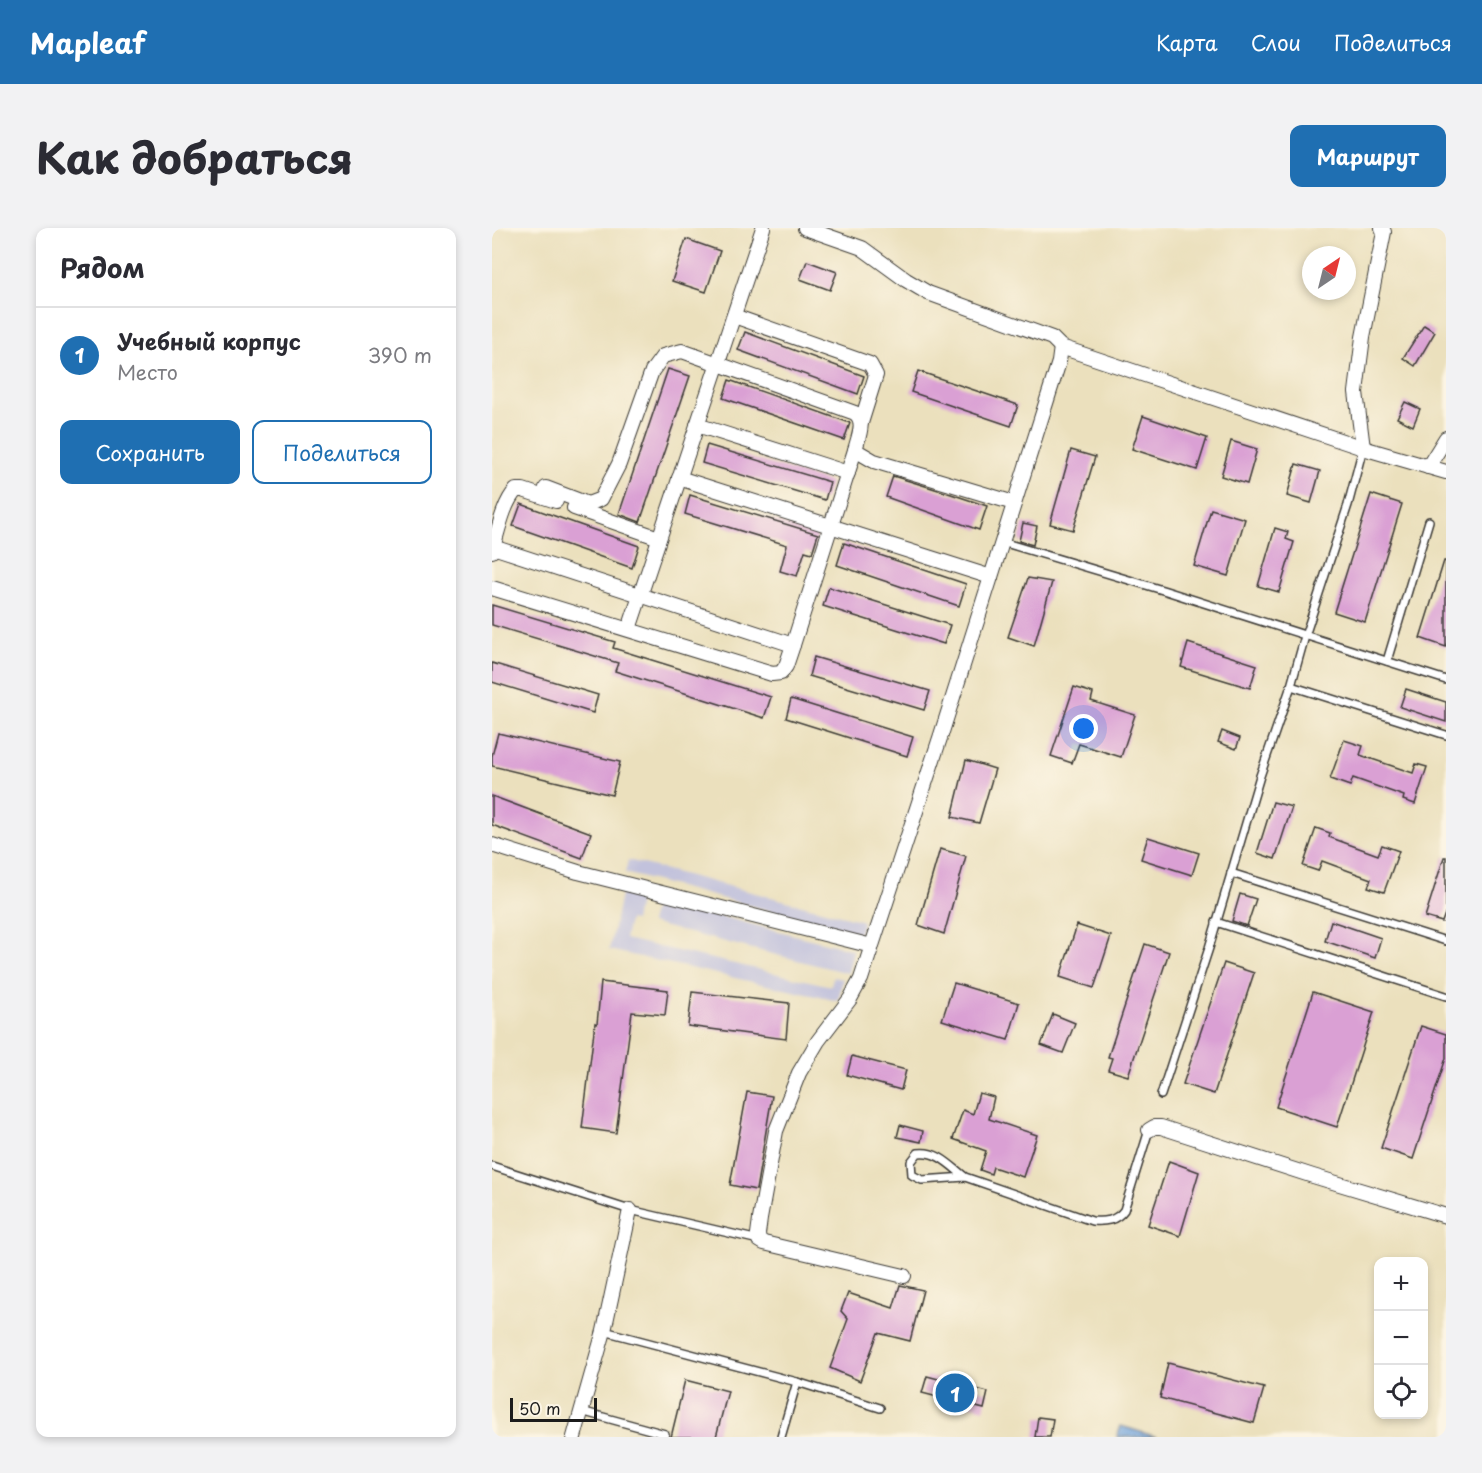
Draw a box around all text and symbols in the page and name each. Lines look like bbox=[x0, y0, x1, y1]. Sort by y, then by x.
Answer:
text: Mapleaf bbox=[30, 21, 146, 64]
text: Карта bbox=[1156, 26, 1218, 58]
text: Слои bbox=[1251, 26, 1301, 58]
text: Поделиться bbox=[1334, 26, 1452, 58]
text: Как добраться bbox=[36, 125, 353, 188]
button: Маршрут bbox=[1290, 125, 1446, 187]
north arrow bbox=[1302, 246, 1356, 300]
text: Рядом bbox=[60, 248, 145, 287]
text: Учебный корпус bbox=[117, 324, 301, 357]
text: 1 bbox=[75, 340, 84, 370]
text: 390 m bbox=[368, 340, 432, 370]
text: Место bbox=[117, 357, 178, 387]
button: Сохранить bbox=[60, 420, 240, 484]
button: Поделиться bbox=[252, 420, 432, 484]
your location bbox=[1069, 714, 1098, 743]
map controls bbox=[1374, 1257, 1428, 1419]
button: + bbox=[1374, 1257, 1428, 1311]
button: − bbox=[1374, 1311, 1428, 1365]
button: locate bbox=[1374, 1365, 1428, 1419]
pin: 1 bbox=[936, 1370, 974, 1416]
scale bar bbox=[510, 1395, 597, 1422]
text: 50 m bbox=[519, 1396, 560, 1420]

